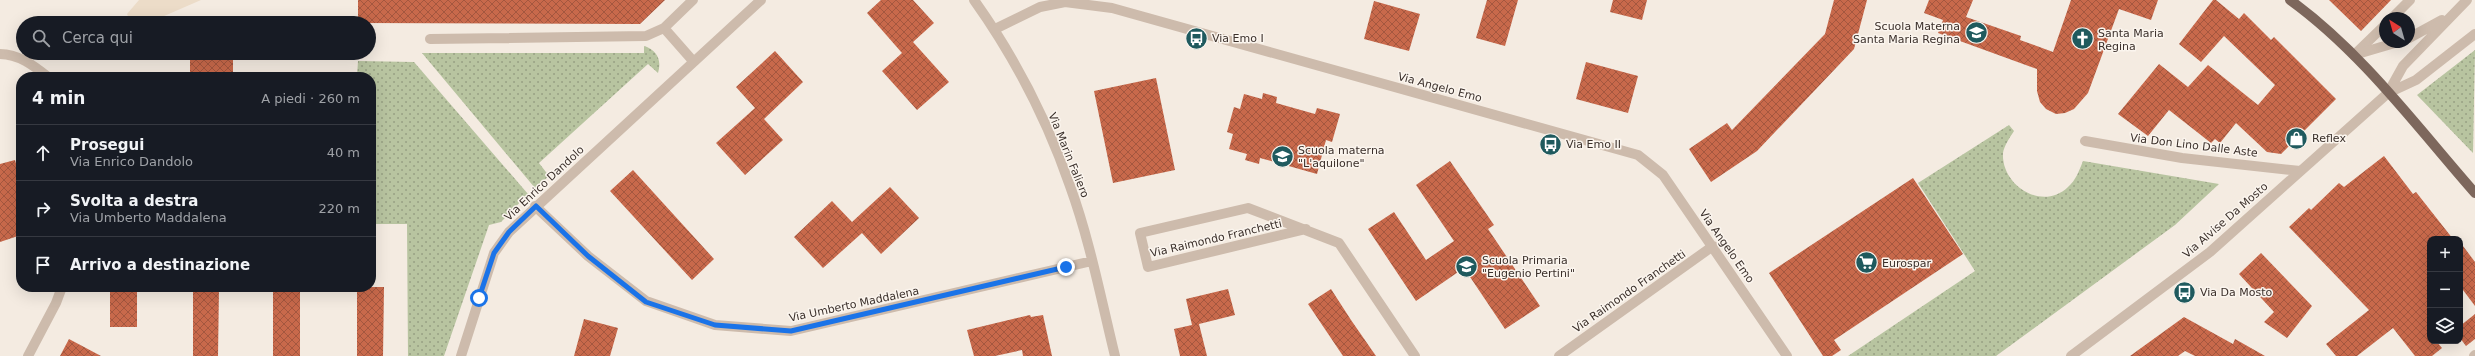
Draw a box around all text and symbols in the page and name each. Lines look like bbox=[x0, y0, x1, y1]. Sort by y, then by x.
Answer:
north arrow bbox=[2379, 12, 2415, 48]
search box bbox=[16, 16, 376, 60]
school or university icon: Scuola Materna Santa Maria Regina bbox=[1963, 19, 1989, 45]
place label: Scuola Materna Santa Maria Regina bbox=[1853, 20, 1960, 46]
bus stop icon: Via Emo I bbox=[1183, 25, 1209, 51]
church icon: Santa Maria Regina bbox=[2070, 26, 2096, 52]
icon: search bbox=[30, 27, 52, 49]
place label: Santa Maria Regina bbox=[2098, 27, 2164, 53]
text: Cerca qui bbox=[62, 29, 133, 47]
place label: Via Emo I bbox=[1212, 32, 1264, 45]
street label: Via Angelo Emo bbox=[1396, 70, 1484, 105]
text: 4 min bbox=[32, 88, 85, 108]
text: A piedi · 260 m bbox=[261, 91, 360, 106]
street label: Via Marin Faliero bbox=[1046, 111, 1092, 200]
shop icon: Reflex bbox=[2283, 125, 2309, 151]
bus stop icon: Via Emo II bbox=[1538, 131, 1564, 157]
street label: Via Don Lino Dalle Aste bbox=[2129, 131, 2259, 160]
place label: Reflex bbox=[2312, 132, 2346, 145]
text: Prosegui bbox=[70, 136, 144, 154]
place label: Via Emo II bbox=[1566, 138, 1621, 151]
icon: ahead bbox=[32, 142, 54, 164]
street label: Via Enrico Dandolo bbox=[502, 143, 587, 224]
school or university icon: Scuola materna "L'aquilone" bbox=[1270, 143, 1296, 169]
place label: Scuola materna "L'aquilone" bbox=[1298, 144, 1385, 170]
text: 40 m bbox=[327, 145, 360, 160]
text: Via Enrico Dandolo bbox=[70, 154, 193, 169]
street label: Via Alvise Da Mosto bbox=[2180, 180, 2271, 261]
text: Svolta a destra bbox=[70, 192, 198, 210]
icon: right bbox=[32, 198, 54, 220]
text: 220 m bbox=[318, 201, 360, 216]
street label: Via Angelo Emo bbox=[1696, 207, 1757, 286]
text: Via Umberto Maddalena bbox=[70, 210, 227, 225]
street label: Via Raimondo Franchetti bbox=[1149, 217, 1283, 260]
map controls bbox=[2427, 236, 2463, 344]
button: + bbox=[2427, 236, 2463, 272]
street label: Via Raimondo Franchetti bbox=[1570, 247, 1688, 335]
supermarket icon: Eurospar bbox=[1853, 250, 1879, 276]
school or university icon: Scuola Primaria "Eugenio Pertini" bbox=[1453, 253, 1479, 279]
icon: arrive bbox=[32, 254, 54, 276]
place label: Scuola Primaria "Eugenio Pertini" bbox=[1482, 254, 1575, 280]
text: Arrivo a destinazione bbox=[70, 256, 250, 274]
place label: Eurospar bbox=[1882, 257, 1931, 270]
route end bbox=[1057, 258, 1075, 276]
button: − bbox=[2427, 272, 2463, 308]
bus stop icon: Via Da Mosto bbox=[2172, 279, 2198, 305]
street label: Via Umberto Maddalena bbox=[788, 284, 920, 325]
place label: Via Da Mosto bbox=[2200, 286, 2273, 299]
route start bbox=[470, 289, 488, 307]
button: layers bbox=[2427, 308, 2463, 344]

